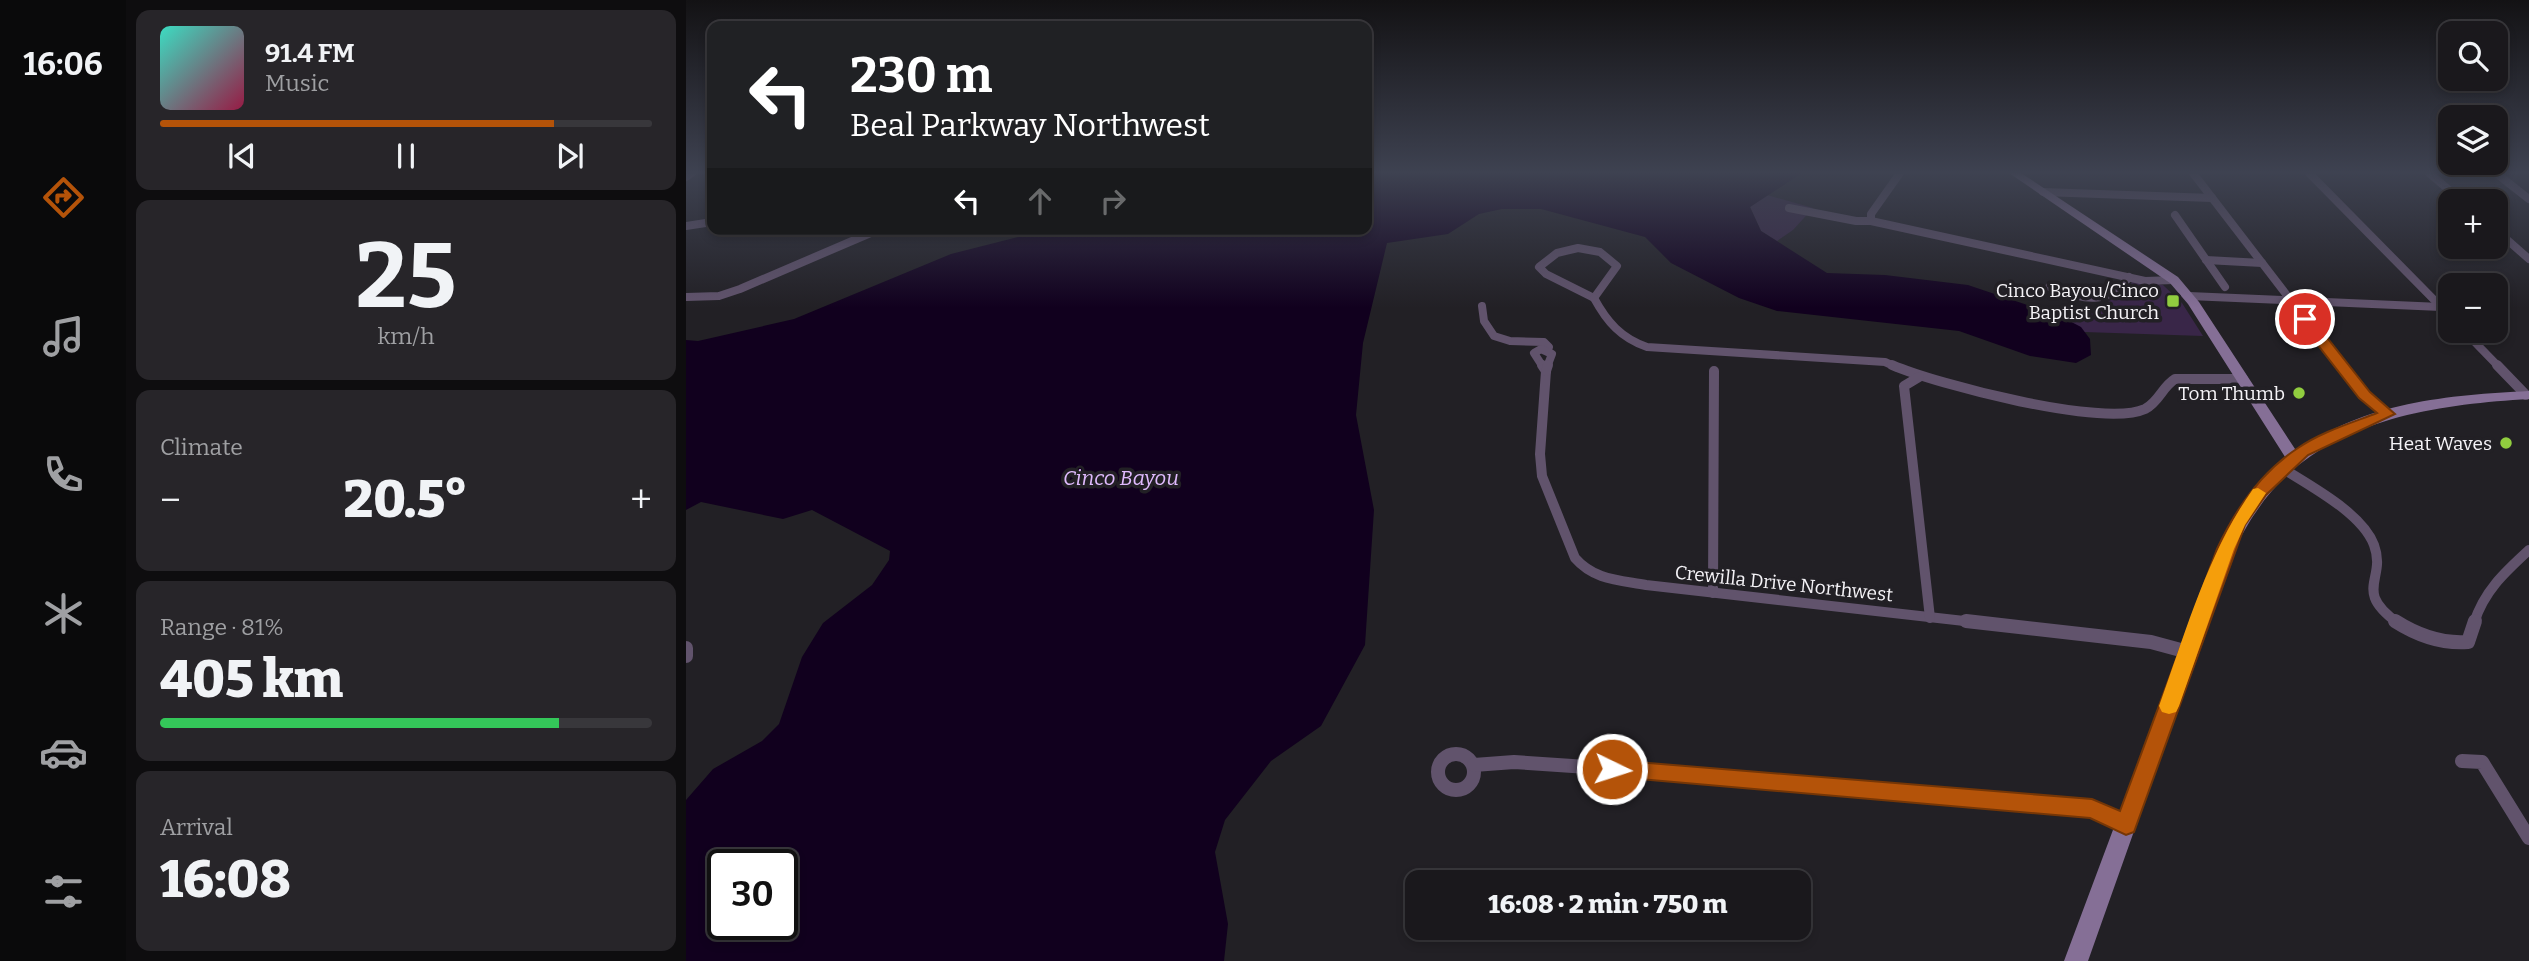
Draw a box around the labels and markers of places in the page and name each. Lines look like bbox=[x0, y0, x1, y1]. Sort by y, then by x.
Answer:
place label: Cinco Bayou/Cinco Baptist Church bbox=[1996, 279, 2159, 324]
pin bbox=[2275, 289, 2335, 349]
marker: Cinco Bayou/Cinco Baptist Church bbox=[2165, 293, 2181, 309]
place label: Tom Thumb bbox=[2178, 382, 2285, 405]
marker: Tom Thumb bbox=[2291, 385, 2307, 401]
place label: Heat Waves bbox=[2389, 432, 2492, 455]
marker: Heat Waves bbox=[2498, 435, 2514, 451]

